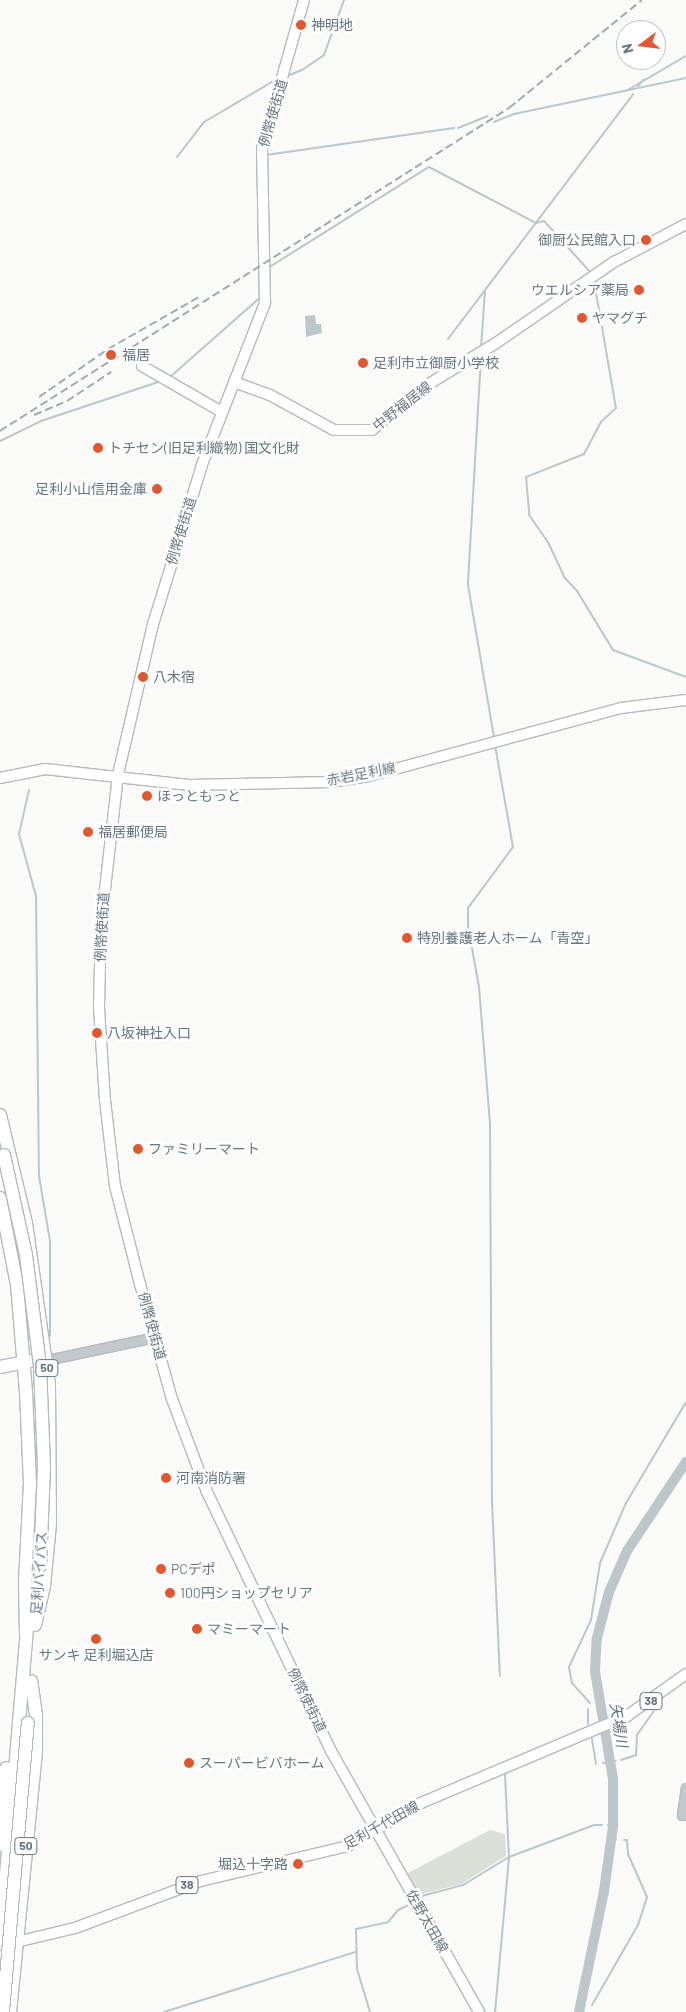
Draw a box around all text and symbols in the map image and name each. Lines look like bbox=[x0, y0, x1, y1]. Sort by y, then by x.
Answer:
place label: 神明地 bbox=[311, 17, 353, 33]
marker: 神明地 bbox=[295, 19, 307, 31]
north arrow bbox=[616, 20, 666, 70]
text: N bbox=[618, 42, 636, 55]
street label: 例幣使街道 bbox=[255, 77, 291, 149]
place label: 御厨公民館入口 bbox=[538, 232, 636, 248]
marker: 御厨公民館入口 bbox=[640, 234, 652, 246]
place label: ウエルシア薬局 bbox=[531, 282, 629, 298]
marker: ウエルシア薬局 bbox=[633, 284, 645, 296]
place label: ヤマグチ bbox=[592, 310, 648, 326]
marker: ヤマグチ bbox=[576, 312, 588, 324]
place label: 福居 bbox=[122, 347, 150, 363]
marker: 福居 bbox=[104, 348, 118, 362]
place label: 足利市立御厨小学校 bbox=[373, 355, 499, 371]
marker: 足利市立御厨小学校 bbox=[357, 357, 369, 369]
street label: 中野福居線 bbox=[369, 378, 435, 434]
place label: トチセン(旧足利織物) 国文化財 bbox=[108, 440, 300, 456]
marker: トチセン(旧足利織物) 国文化財 bbox=[92, 442, 104, 454]
place label: 足利小山信用金庫 bbox=[35, 481, 147, 497]
marker: 足利小山信用金庫 bbox=[151, 483, 163, 495]
street label: 例幣使街道 bbox=[163, 495, 199, 567]
place label: 八木宿 bbox=[153, 669, 195, 685]
marker: 八木宿 bbox=[137, 671, 149, 683]
street label: 赤岩足利線 bbox=[325, 759, 397, 789]
place label: ほっともっと bbox=[157, 788, 241, 804]
marker: ほっともっと bbox=[141, 790, 153, 802]
place label: 福居郵便局 bbox=[98, 824, 168, 840]
marker: 福居郵便局 bbox=[82, 826, 94, 838]
street label: 例幣使街道 bbox=[92, 892, 112, 962]
place label: 特別養護老人ホーム「青空」 bbox=[417, 930, 599, 946]
marker: 特別養護老人ホーム「青空」 bbox=[401, 932, 413, 944]
place label: 八坂神社入口 bbox=[107, 1025, 191, 1041]
marker: 八坂神社入口 bbox=[91, 1027, 103, 1039]
place label: ファミリーマート bbox=[148, 1141, 260, 1157]
marker: ファミリーマート bbox=[132, 1143, 144, 1155]
street label: 例幣使街道 bbox=[135, 1290, 169, 1362]
road number: 50 bbox=[34, 1359, 60, 1378]
place label: 河南消防署 bbox=[176, 1470, 246, 1486]
marker: 河南消防署 bbox=[160, 1472, 172, 1484]
street label: 足利バイパス bbox=[28, 1531, 50, 1615]
place label: PCデポ bbox=[171, 1561, 216, 1577]
marker: PCデポ bbox=[155, 1563, 167, 1575]
place label: 100円ショップセリア bbox=[180, 1585, 313, 1601]
marker: 100円ショップセリア bbox=[164, 1587, 176, 1599]
place label: マミーマート bbox=[207, 1621, 291, 1637]
marker: マミーマート bbox=[191, 1623, 203, 1635]
marker: サンキ 足利堀込店 bbox=[90, 1633, 102, 1645]
place label: サンキ 足利堀込店 bbox=[39, 1647, 153, 1663]
street label: 例幣使街道 bbox=[284, 1665, 330, 1735]
road number: 38 bbox=[638, 1692, 664, 1710]
water label: 矢場川 bbox=[607, 1701, 631, 1749]
place label: スーパービバホーム bbox=[199, 1755, 325, 1771]
marker: スーパービバホーム bbox=[183, 1757, 195, 1769]
street label: 足利千代田線 bbox=[340, 1797, 422, 1853]
road number: 50 bbox=[14, 1836, 38, 1855]
place label: 堀込十字路 bbox=[218, 1856, 288, 1872]
marker: 堀込十字路 bbox=[292, 1858, 304, 1870]
road number: 38 bbox=[174, 1876, 200, 1894]
street label: 佐野太田線 bbox=[402, 1886, 452, 1956]

